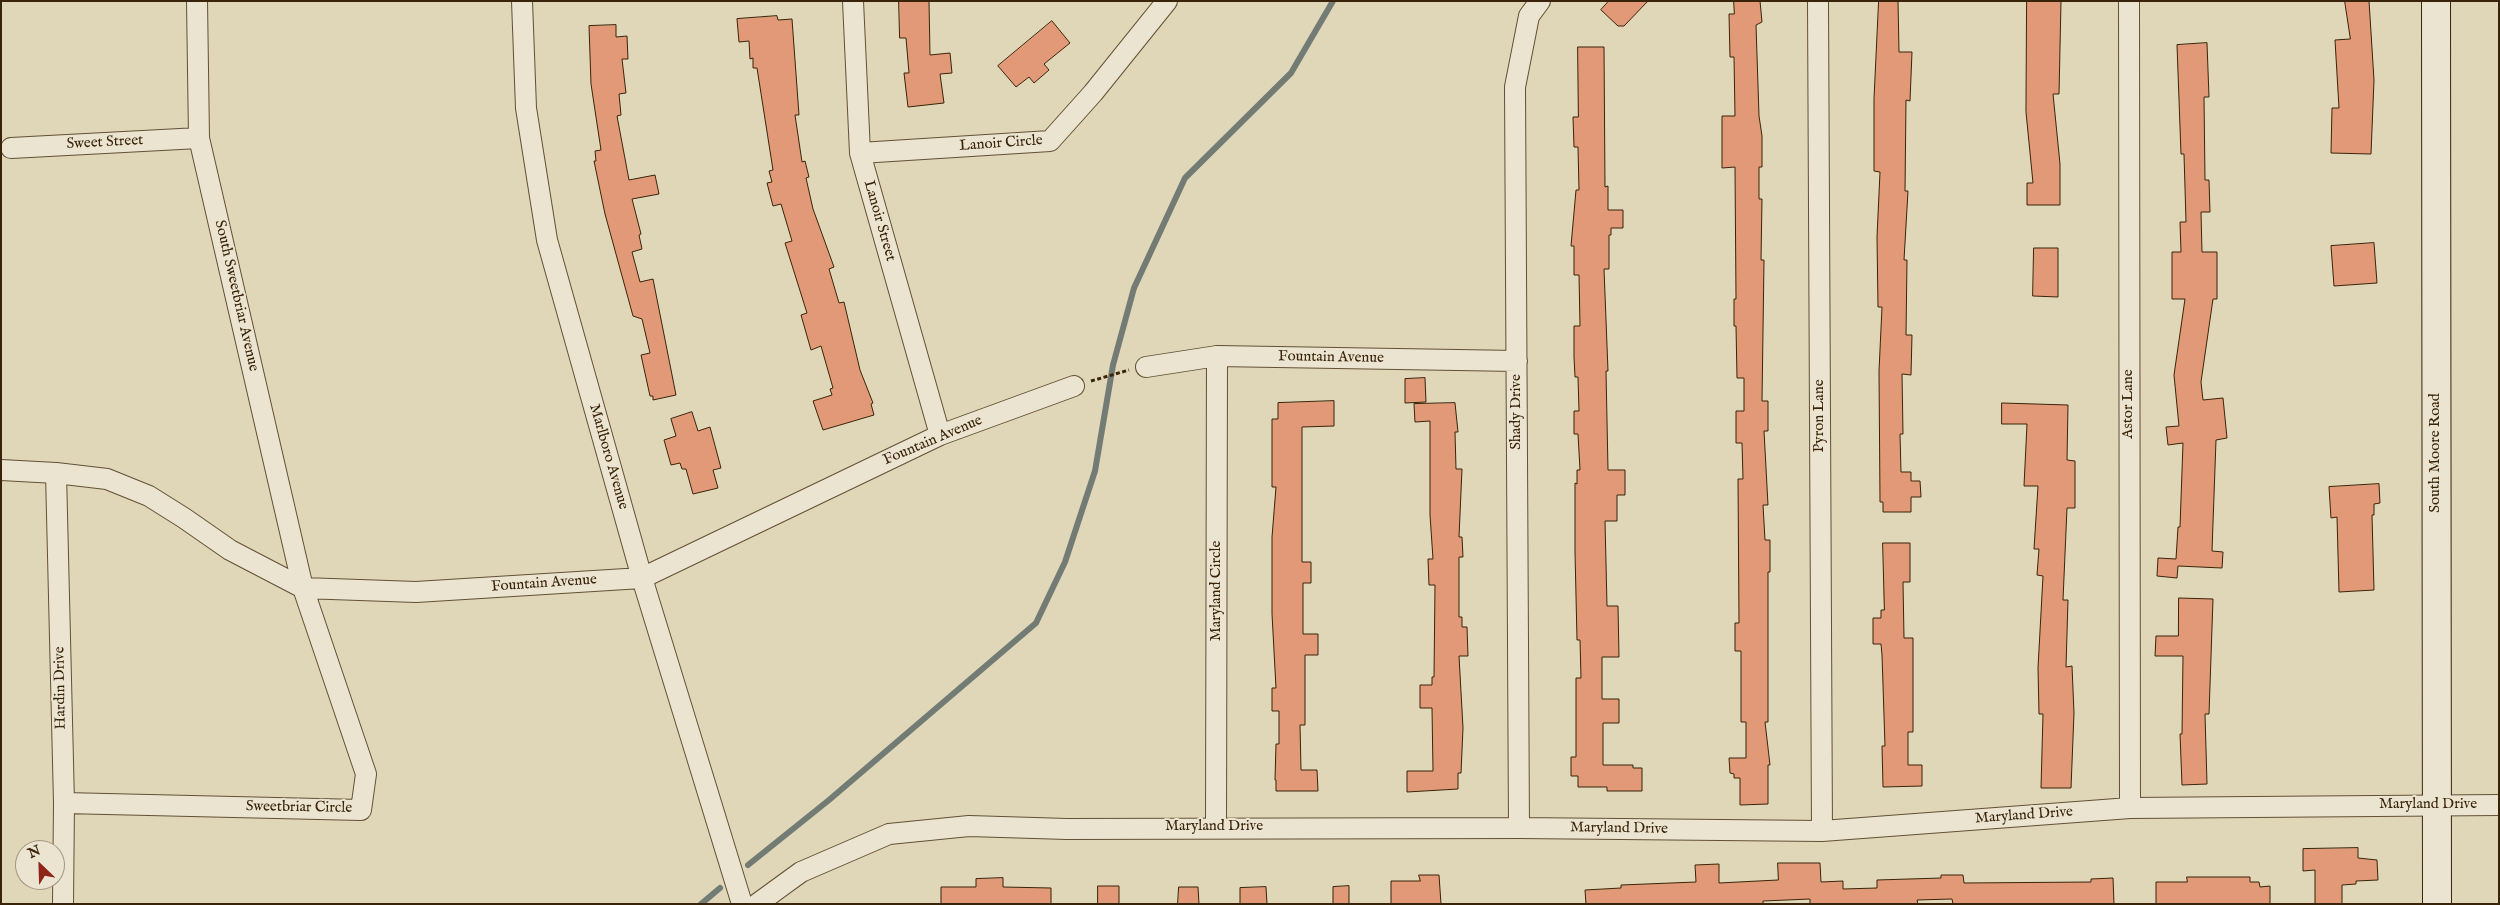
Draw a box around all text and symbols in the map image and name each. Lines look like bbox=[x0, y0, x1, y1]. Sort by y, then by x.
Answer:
street label: Sweet Street bbox=[66, 132, 144, 154]
street label: Lanoir Circle bbox=[959, 132, 1043, 156]
street label: Lanoir Street bbox=[859, 179, 899, 263]
street label: South Sweetbriar Avenue bbox=[210, 219, 262, 373]
street label: Fountain Avenue bbox=[1278, 348, 1384, 368]
street label: Astor Lane bbox=[2120, 369, 2138, 439]
street label: Shady Drive bbox=[1508, 374, 1526, 450]
street label: Pyron Lane bbox=[1811, 379, 1829, 453]
street label: South Moore Road bbox=[2427, 393, 2445, 513]
street label: Marlboro Avenue bbox=[584, 402, 632, 512]
street label: Fountain Avenue bbox=[881, 412, 985, 470]
street label: Maryland Circle bbox=[1208, 541, 1226, 641]
street label: Fountain Avenue bbox=[491, 571, 597, 597]
street label: Hardin Drive bbox=[51, 646, 71, 730]
street label: Maryland Drive bbox=[2379, 796, 2477, 814]
street label: Sweetbriar Circle bbox=[246, 798, 352, 818]
street label: Maryland Drive bbox=[1974, 804, 2074, 828]
street label: Maryland Drive bbox=[1165, 818, 1263, 836]
street label: Maryland Drive bbox=[1570, 819, 1668, 839]
north arrow bbox=[15, 840, 65, 890]
text: N bbox=[25, 842, 44, 863]

